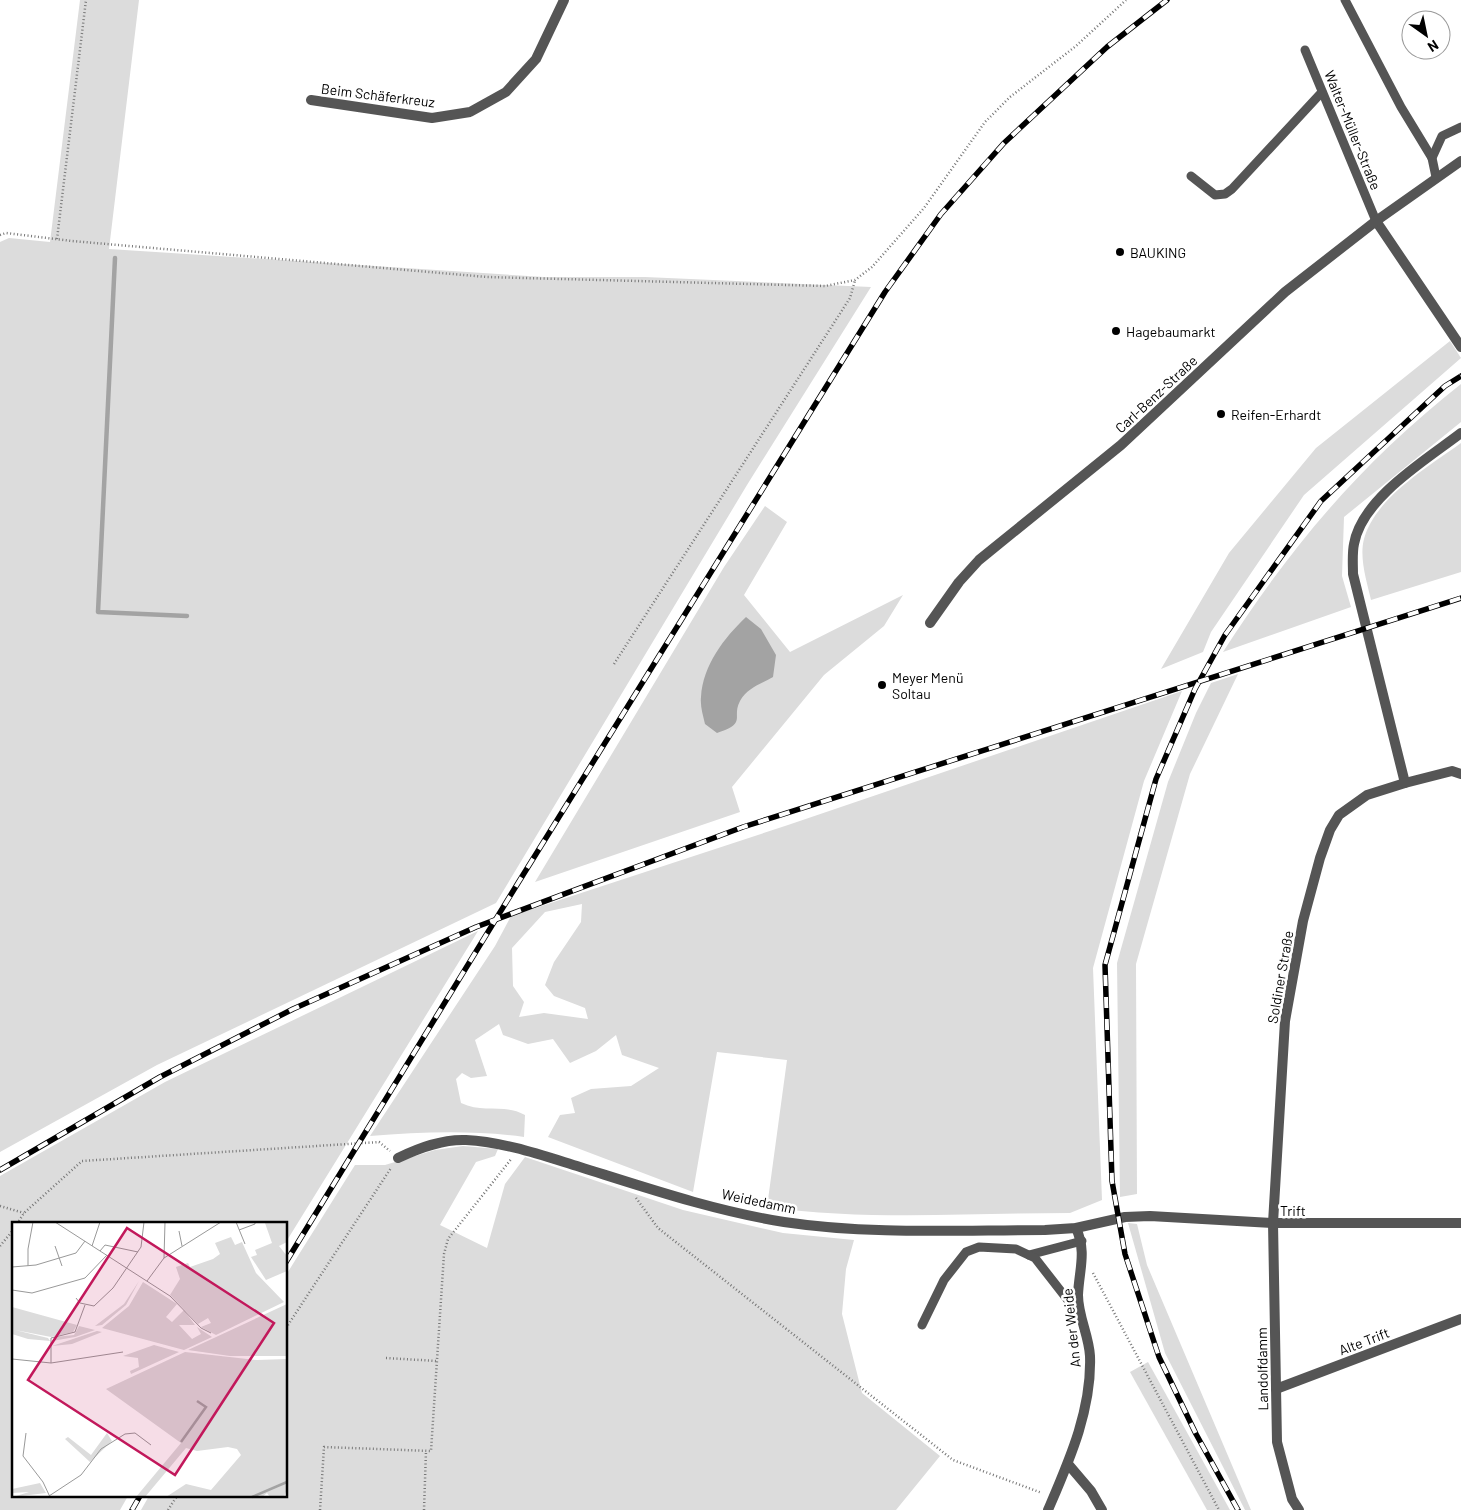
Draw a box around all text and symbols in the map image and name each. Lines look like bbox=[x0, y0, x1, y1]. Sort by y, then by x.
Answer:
north arrow bbox=[1401, 10, 1451, 60]
text: N bbox=[1425, 37, 1442, 56]
street label: Walter-Müller-Straße bbox=[1321, 68, 1385, 192]
street label: Beim Schäferkreuz bbox=[320, 80, 436, 110]
place label: BAUKING bbox=[1130, 244, 1186, 261]
marker: BAUKING bbox=[1114, 246, 1126, 258]
place label: Hagebaumarkt bbox=[1126, 323, 1216, 340]
marker: Hagebaumarkt bbox=[1110, 325, 1122, 337]
street label: Carl-Benz-Straße bbox=[1112, 352, 1200, 436]
place label: Reifen-Erhardt bbox=[1231, 406, 1321, 423]
marker: Reifen-Erhardt bbox=[1215, 408, 1227, 420]
place label: Meyer Menü Soltau bbox=[892, 669, 963, 702]
marker: Meyer Menü Soltau bbox=[876, 679, 888, 691]
street label: Soldiner Straße bbox=[1263, 929, 1297, 1025]
street label: Weidedamm bbox=[720, 1185, 798, 1217]
street label: Trift bbox=[1280, 1202, 1306, 1219]
inset map bbox=[12, 1222, 288, 1498]
street label: An der Weide bbox=[1058, 1288, 1084, 1368]
street label: Alte Trift bbox=[1336, 1324, 1392, 1358]
street label: Landolfdamm bbox=[1253, 1327, 1271, 1411]

